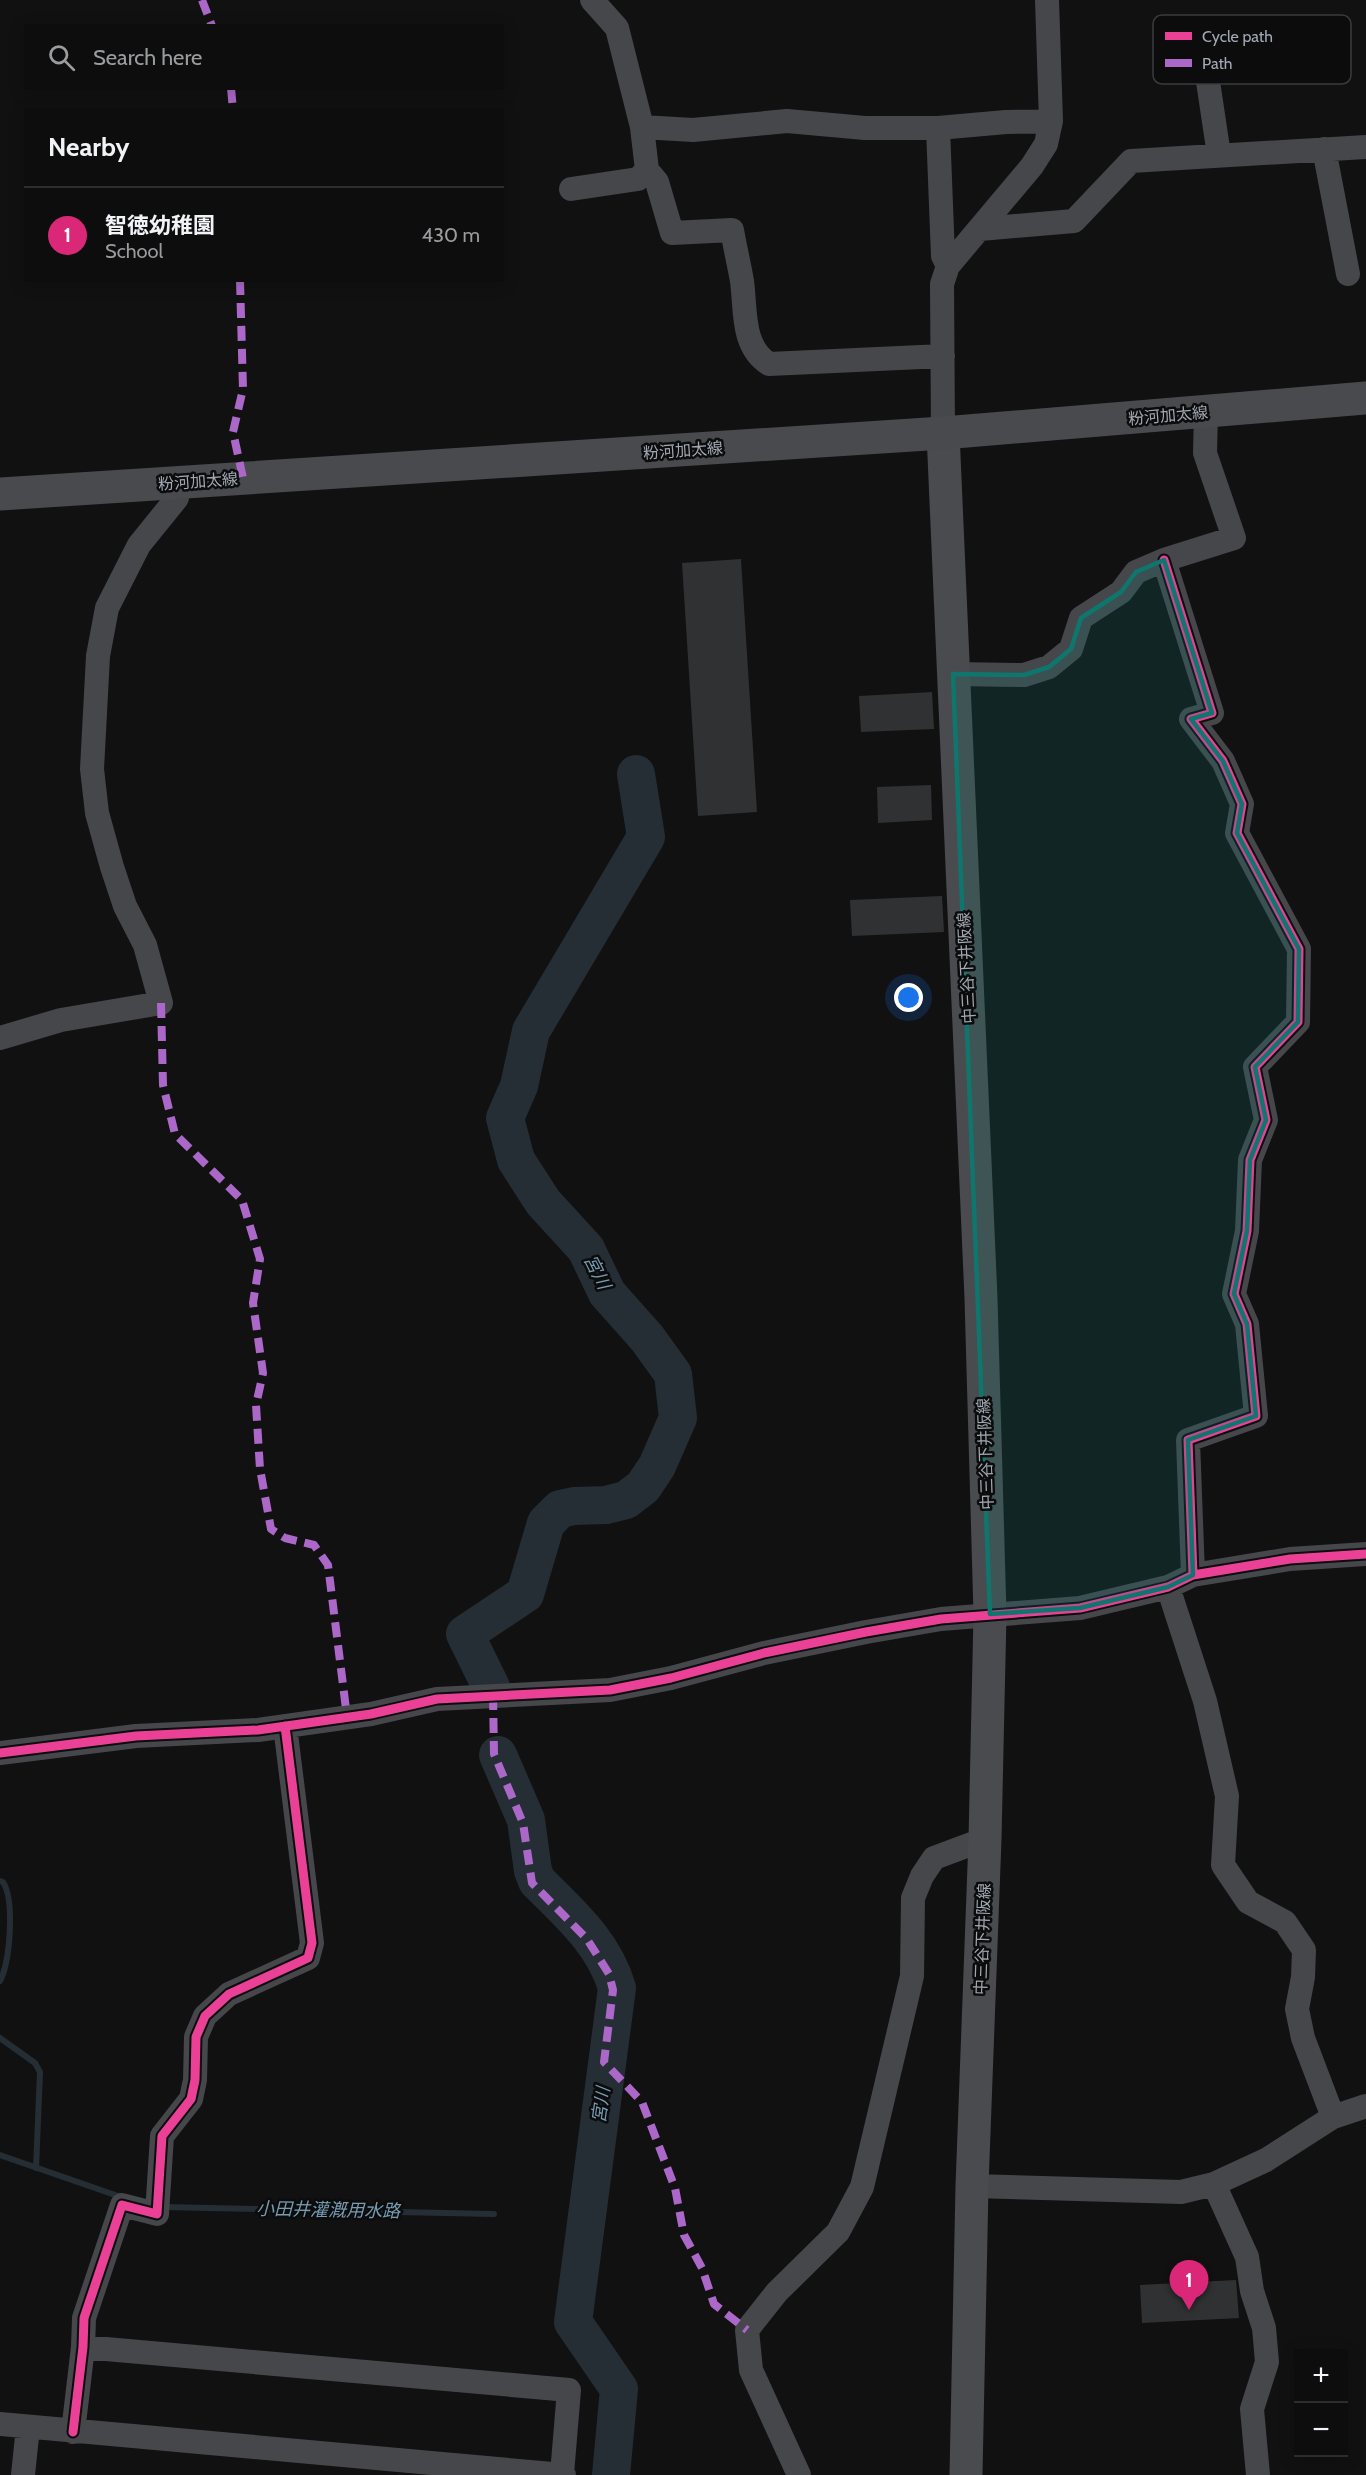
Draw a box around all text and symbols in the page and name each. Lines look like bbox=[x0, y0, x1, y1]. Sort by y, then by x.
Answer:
legend bbox=[1153, 15, 1351, 84]
search box bbox=[24, 24, 504, 90]
text: Cycle path bbox=[1202, 27, 1273, 46]
icon: search bbox=[45, 41, 78, 74]
text: Search here bbox=[93, 44, 202, 71]
text: Path bbox=[1202, 54, 1233, 73]
text: Nearby bbox=[48, 131, 129, 163]
text: 智徳幼稚園 bbox=[105, 212, 215, 239]
text: 1 bbox=[64, 223, 71, 247]
text: 430 m bbox=[422, 223, 480, 247]
text: School bbox=[105, 239, 163, 263]
street label: 粉河加太線 bbox=[1127, 403, 1209, 428]
street label: 粉河加太線 bbox=[642, 438, 724, 463]
street label: 粉河加太線 bbox=[157, 469, 239, 494]
street label: 中三谷下井阪線 bbox=[954, 912, 979, 1024]
your location bbox=[894, 983, 923, 1012]
water label: 宮川 bbox=[579, 1251, 616, 1295]
street label: 中三谷下井阪線 bbox=[974, 1398, 997, 1510]
street label: 中三谷下井阪線 bbox=[971, 1883, 994, 1995]
water label: 宮川 bbox=[588, 2084, 615, 2124]
water label: 小田井灌漑用水路 bbox=[256, 2198, 402, 2222]
pin: 1 bbox=[1170, 2260, 1208, 2310]
map controls bbox=[1294, 2349, 1348, 2457]
button: + bbox=[1294, 2349, 1348, 2403]
button: − bbox=[1294, 2403, 1348, 2457]

